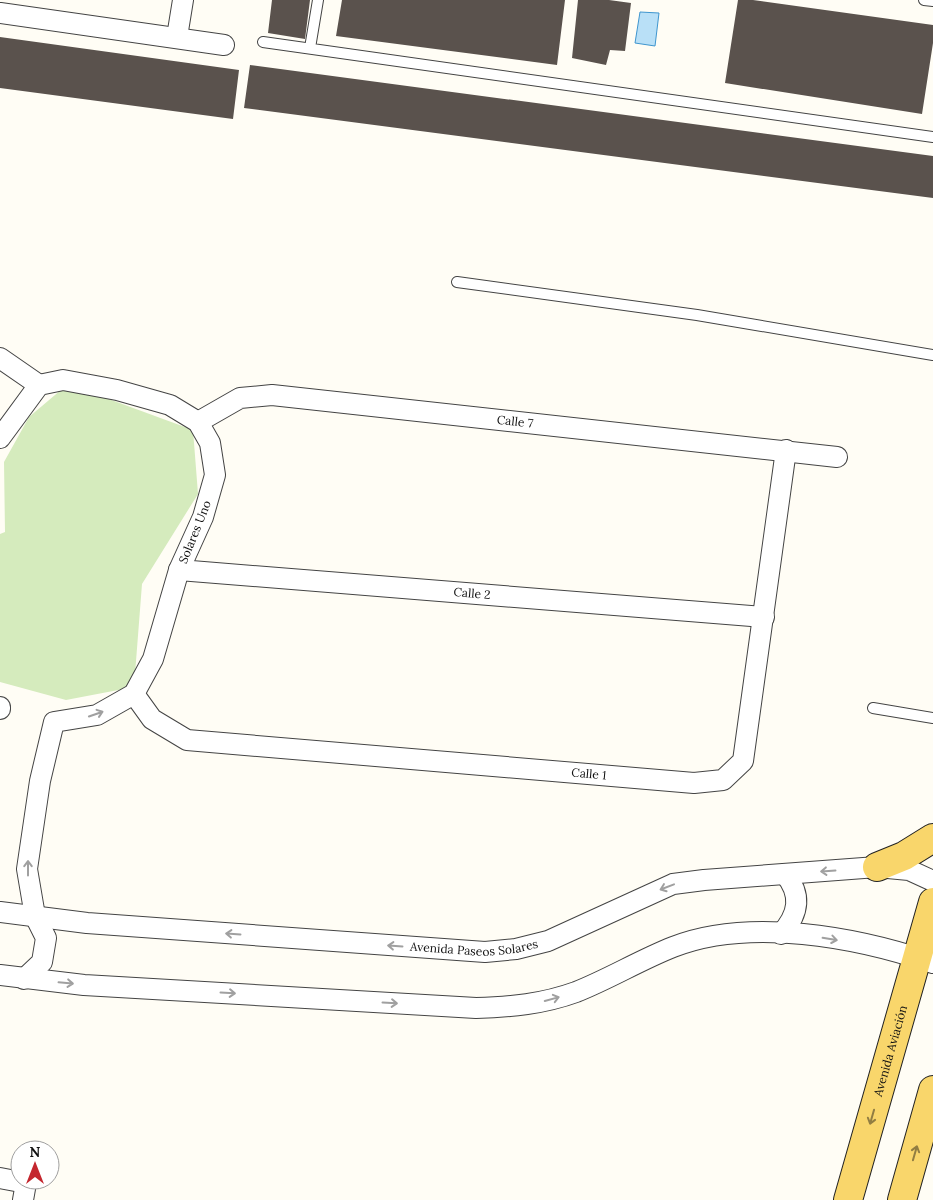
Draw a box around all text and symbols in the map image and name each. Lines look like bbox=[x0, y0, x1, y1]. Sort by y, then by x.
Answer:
street label: Calle 7 bbox=[496, 412, 534, 431]
street label: Solares Uno bbox=[175, 498, 214, 566]
street label: Calle 2 bbox=[453, 584, 491, 602]
one-way arrow bbox=[88, 709, 103, 718]
street label: Calle 1 bbox=[571, 765, 607, 783]
one-way arrow bbox=[23, 860, 33, 876]
one-way arrow bbox=[820, 866, 836, 875]
one-way arrow bbox=[660, 883, 675, 892]
one-way arrow bbox=[225, 929, 241, 938]
one-way arrow bbox=[821, 934, 837, 944]
street label: Avenida Paseos Solares bbox=[409, 936, 540, 959]
one-way arrow bbox=[387, 941, 403, 950]
one-way arrow bbox=[57, 978, 73, 988]
one-way arrow bbox=[220, 989, 236, 998]
one-way arrow bbox=[543, 994, 559, 1004]
one-way arrow bbox=[382, 998, 398, 1007]
street label: Avenida Aviación bbox=[870, 1004, 910, 1099]
one-way arrow bbox=[867, 1108, 876, 1124]
north arrow bbox=[10, 1140, 60, 1190]
text: N bbox=[30, 1143, 41, 1161]
one-way arrow bbox=[911, 1145, 921, 1161]

